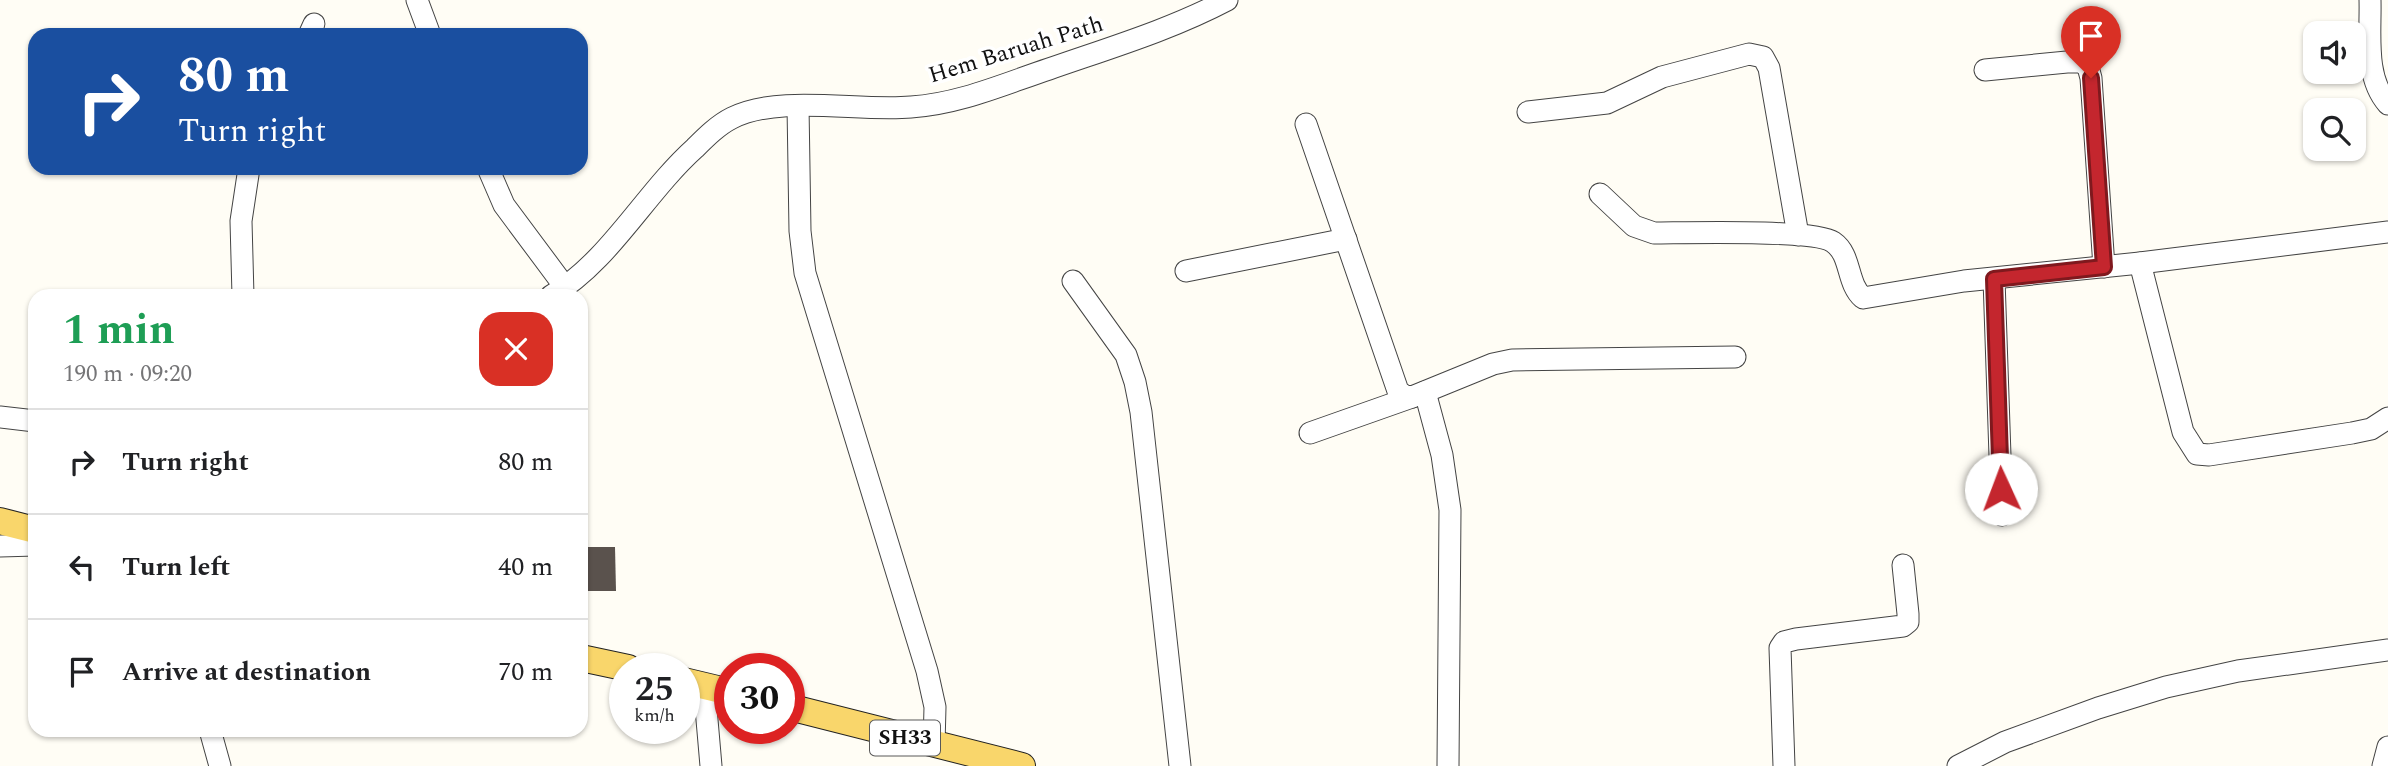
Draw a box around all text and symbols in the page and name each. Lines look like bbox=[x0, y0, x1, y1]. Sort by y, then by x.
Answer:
pin bbox=[2061, 6, 2121, 78]
street label: Hem Baruah Path bbox=[924, 7, 1108, 93]
icon: arrive bbox=[2072, 17, 2110, 55]
map controls bbox=[2303, 21, 2366, 161]
button: sound bbox=[2303, 21, 2366, 84]
text: 80 m bbox=[178, 39, 289, 114]
icon: right bbox=[63, 56, 154, 147]
button: search bbox=[2303, 98, 2366, 161]
text: Turn right bbox=[178, 107, 326, 156]
text: 1 min bbox=[63, 299, 175, 362]
button: close bbox=[479, 312, 553, 386]
text: 190 m · 09:20 bbox=[63, 357, 192, 392]
text: Turn right bbox=[122, 442, 249, 482]
text: 80 m bbox=[498, 442, 553, 482]
icon: right bbox=[63, 443, 101, 481]
position arrow bbox=[1964, 452, 2038, 526]
text: Turn left bbox=[122, 547, 230, 587]
text: 40 m bbox=[498, 547, 553, 587]
icon: left bbox=[63, 548, 101, 586]
text: Arrive at destination bbox=[122, 652, 371, 692]
text: 70 m bbox=[498, 652, 553, 692]
icon: arrive bbox=[63, 653, 101, 691]
speed limit sign: 30 bbox=[714, 653, 805, 744]
text: 25 bbox=[635, 663, 674, 716]
text: km/h bbox=[634, 702, 675, 729]
road number: SH33 bbox=[870, 720, 940, 756]

